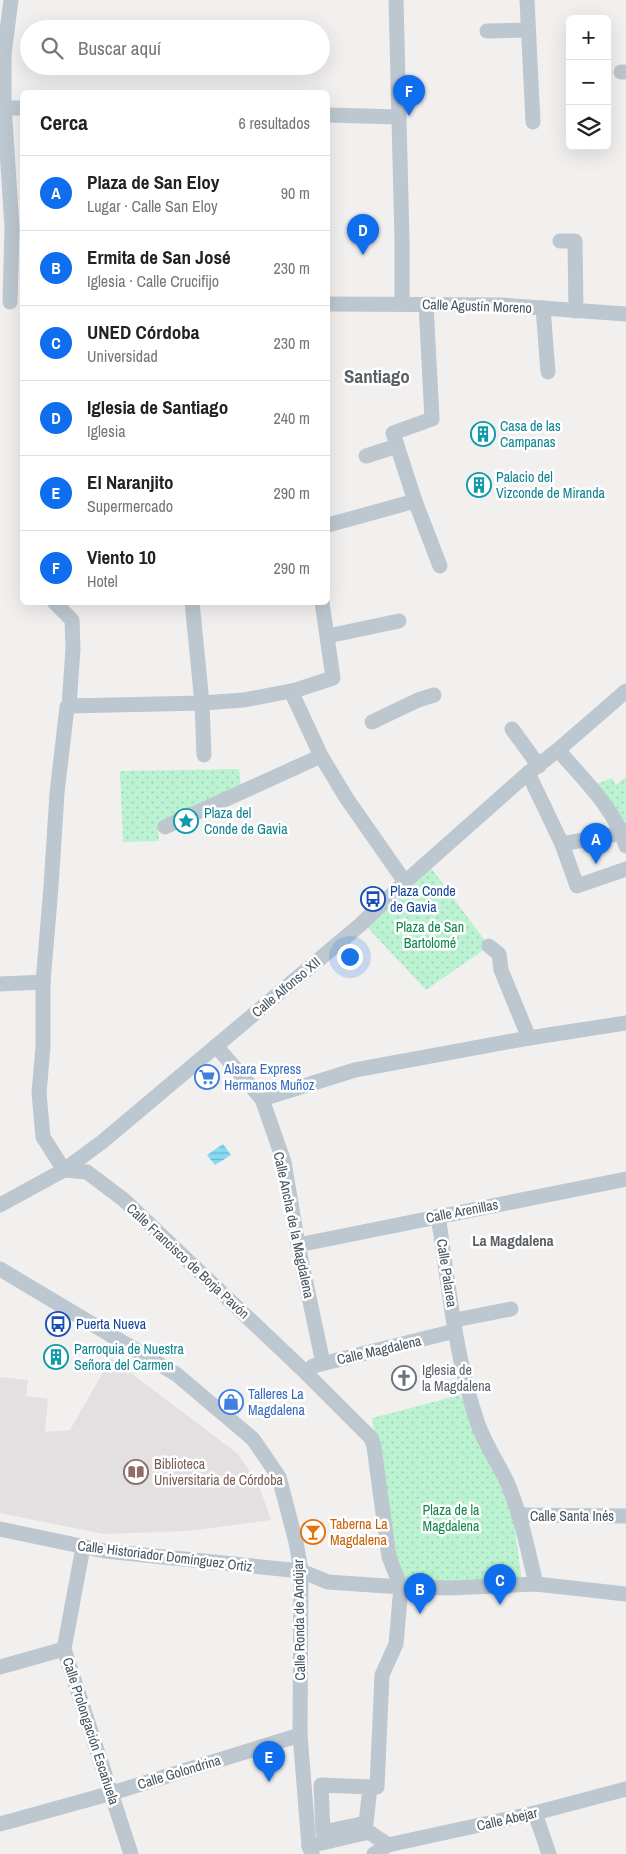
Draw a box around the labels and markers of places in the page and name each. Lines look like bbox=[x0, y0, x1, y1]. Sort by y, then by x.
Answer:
pin: F bbox=[393, 75, 425, 116]
pin: D bbox=[347, 214, 379, 255]
place label: Casa de las Campanas bbox=[500, 417, 561, 451]
building icon: Casa de las Campanas bbox=[470, 421, 496, 447]
place label: Palacio del Vizconde de Miranda bbox=[496, 468, 606, 502]
building icon: Palacio del Vizconde de Miranda bbox=[466, 472, 492, 498]
place label: Plaza del Conde de Gavia bbox=[204, 804, 288, 838]
place icon: Plaza del Conde de Gavia bbox=[173, 808, 199, 834]
pin: A bbox=[580, 823, 612, 864]
place label: Plaza Conde de Gavia bbox=[390, 882, 456, 916]
bus stop icon: Plaza Conde de Gavia bbox=[360, 886, 386, 912]
place label: Alsara Express Hermanos Muñoz bbox=[223, 1060, 315, 1094]
supermarket icon: Alsara Express Hermanos Muñoz bbox=[194, 1064, 220, 1090]
bus stop icon: Puerta Nueva bbox=[45, 1311, 71, 1337]
place label: Puerta Nueva bbox=[76, 1315, 147, 1333]
place label: Parroquia de Nuestra Señora del Carmen bbox=[74, 1340, 184, 1374]
building icon: Parroquia de Nuestra Señora del Carmen bbox=[43, 1344, 69, 1370]
place label: Iglesia de la Magdalena bbox=[422, 1361, 492, 1395]
church icon: Iglesia de la Magdalena bbox=[391, 1365, 417, 1391]
place label: Talleres La Magdalena bbox=[248, 1385, 305, 1419]
shop icon: Talleres La Magdalena bbox=[218, 1389, 244, 1415]
place label: Biblioteca Universitaria de Córdoba bbox=[154, 1455, 284, 1489]
library icon: Biblioteca Universitaria de Córdoba bbox=[123, 1459, 149, 1485]
place label: Taberna La Magdalena bbox=[330, 1515, 388, 1549]
bar icon: Taberna La Magdalena bbox=[300, 1519, 326, 1545]
pin: C bbox=[484, 1564, 516, 1605]
pin: B bbox=[404, 1573, 436, 1614]
pin: E bbox=[253, 1741, 285, 1782]

